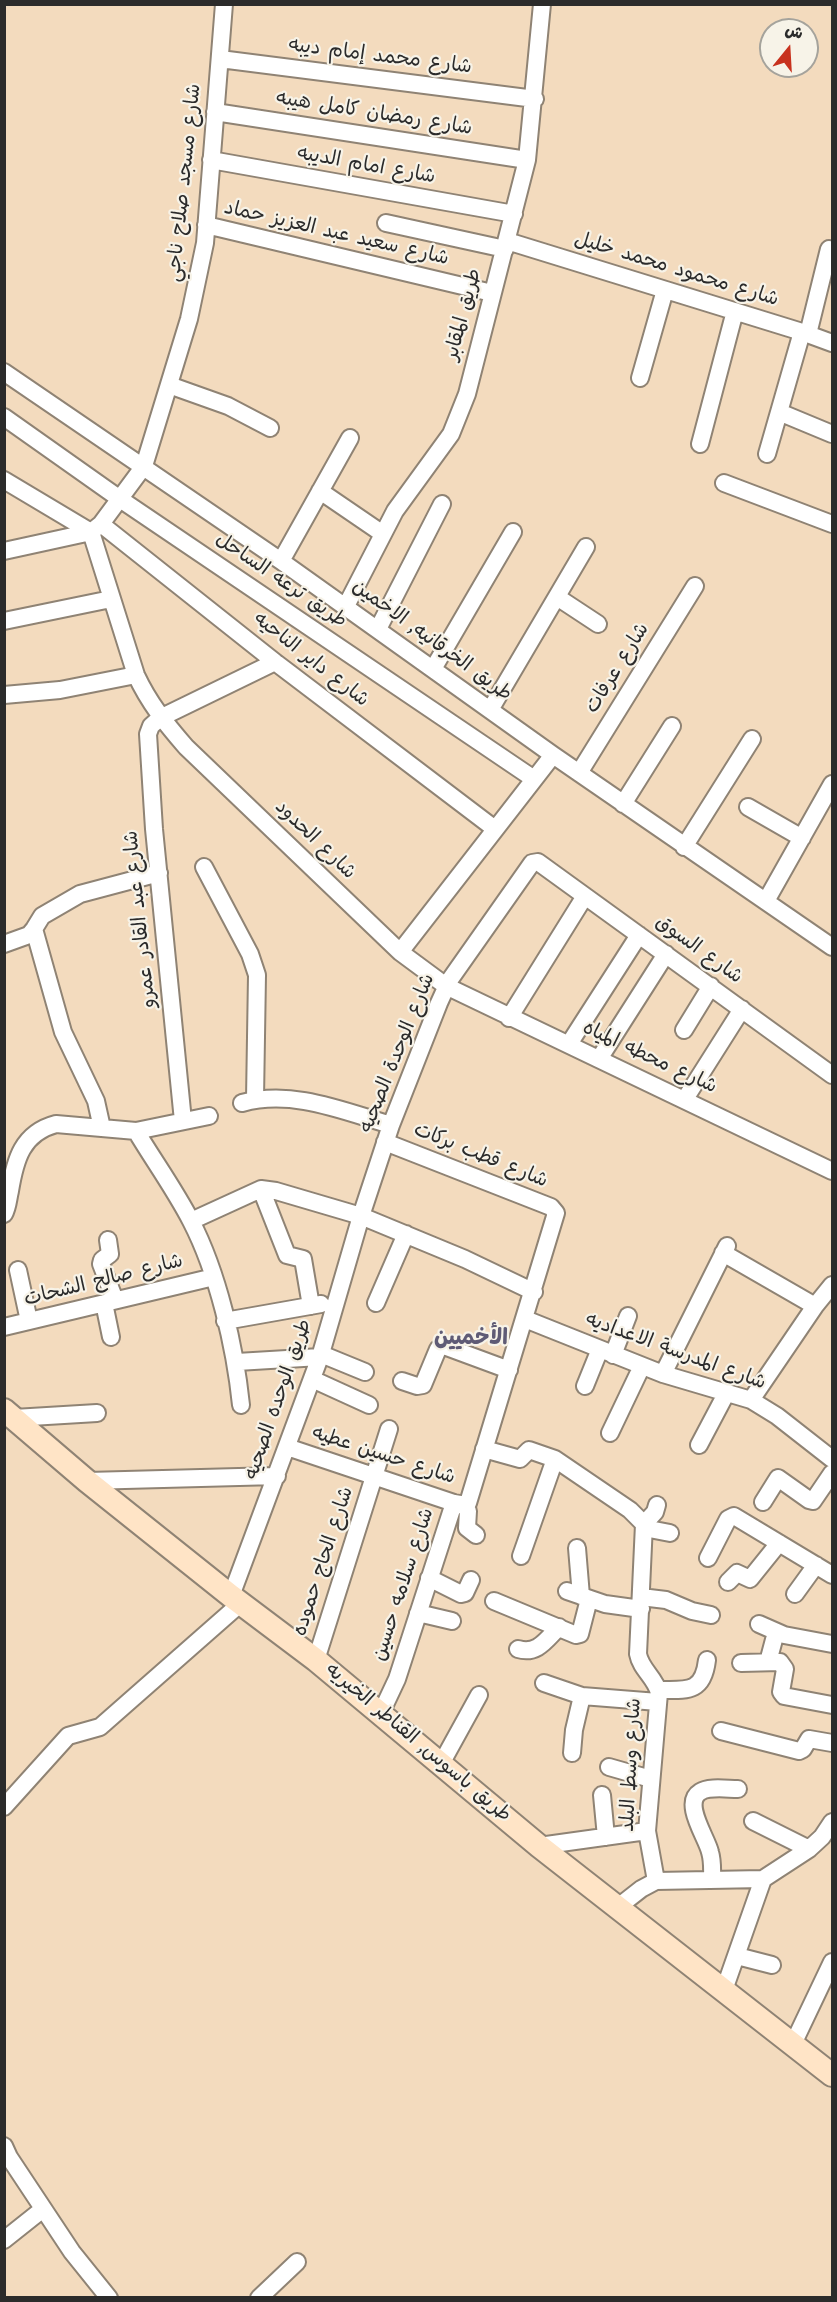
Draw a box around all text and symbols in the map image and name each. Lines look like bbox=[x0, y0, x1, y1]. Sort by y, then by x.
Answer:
north arrow bbox=[759, 18, 819, 78]
text: ش bbox=[782, 18, 806, 47]
street label: شارع محمد إمام ديبه bbox=[287, 35, 473, 81]
street label: شارع مسجد صلاح ناجي bbox=[164, 83, 208, 283]
street label: شارع رمضان كامل هيبه bbox=[274, 88, 474, 142]
street label: شارع امام الديبه bbox=[295, 143, 437, 191]
street label: شارع سعيد عبد العزيز حماد bbox=[221, 197, 451, 273]
street label: شارع محمود محمد خليل bbox=[571, 229, 781, 313]
street label: طريق المقابر bbox=[441, 266, 489, 364]
street label: طريق ترعه الساحل bbox=[210, 529, 350, 635]
street label: طريق الخرقانيه, الاخمين bbox=[346, 576, 516, 708]
street label: شارع داير الناحيه bbox=[247, 608, 373, 714]
street label: شارع عرفات bbox=[582, 619, 656, 719]
street label: شارع الحدود bbox=[268, 796, 360, 886]
street label: شارع عبد القادر عمرو bbox=[121, 829, 163, 1009]
street label: شارع السوق bbox=[650, 911, 746, 991]
street label: شارع الوحدة الصحيه bbox=[356, 971, 442, 1137]
street label: شارع محطه المياه bbox=[578, 1017, 720, 1101]
street label: شارع قطب بركات bbox=[409, 1119, 551, 1195]
street label: شارع صالح الشحات bbox=[22, 1251, 186, 1313]
street label: شارع المدرسة الاعداديه bbox=[582, 1309, 768, 1397]
street label: طريق الوحده الصحيه bbox=[241, 1317, 319, 1483]
district label: الأخميين bbox=[434, 1327, 508, 1353]
street label: شارع حسين عطيه bbox=[308, 1423, 458, 1491]
street label: شارع الحاج حموده bbox=[290, 1484, 360, 1640]
street label: شارع سلامه حسين bbox=[369, 1506, 441, 1664]
street label: طريق باسوس, القناطر الخيريه bbox=[319, 1659, 515, 1829]
street label: شارع وسط البلد bbox=[618, 1698, 648, 1832]

